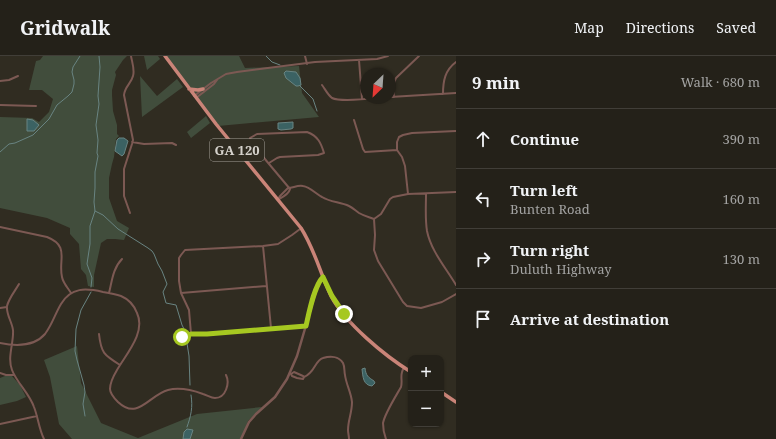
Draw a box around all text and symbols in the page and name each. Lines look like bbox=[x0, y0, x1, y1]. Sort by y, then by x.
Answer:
text: Gridwalk bbox=[20, 15, 110, 41]
text: Map bbox=[574, 18, 604, 37]
text: Directions bbox=[626, 18, 694, 37]
text: Saved bbox=[716, 18, 756, 37]
north arrow bbox=[360, 68, 396, 104]
text: 9 min bbox=[472, 71, 520, 94]
text: Walk · 680 m bbox=[681, 73, 760, 91]
icon: ahead bbox=[472, 128, 494, 150]
text: Continue bbox=[510, 129, 579, 149]
text: 390 m bbox=[723, 130, 760, 148]
road number: GA 120 bbox=[210, 139, 264, 161]
text: Turn left bbox=[510, 180, 578, 200]
icon: left bbox=[472, 188, 494, 210]
text: 160 m bbox=[723, 190, 760, 208]
text: Bunten Road bbox=[510, 200, 590, 218]
text: Turn right bbox=[510, 240, 589, 260]
icon: right bbox=[472, 248, 494, 270]
text: 130 m bbox=[723, 250, 760, 268]
text: Duluth Highway bbox=[510, 260, 612, 278]
route end bbox=[335, 305, 353, 323]
icon: arrive bbox=[472, 308, 494, 330]
text: Arrive at destination bbox=[510, 309, 669, 329]
route start bbox=[173, 328, 191, 346]
map controls bbox=[408, 355, 444, 427]
button: + bbox=[408, 355, 444, 391]
button: − bbox=[408, 391, 444, 427]

